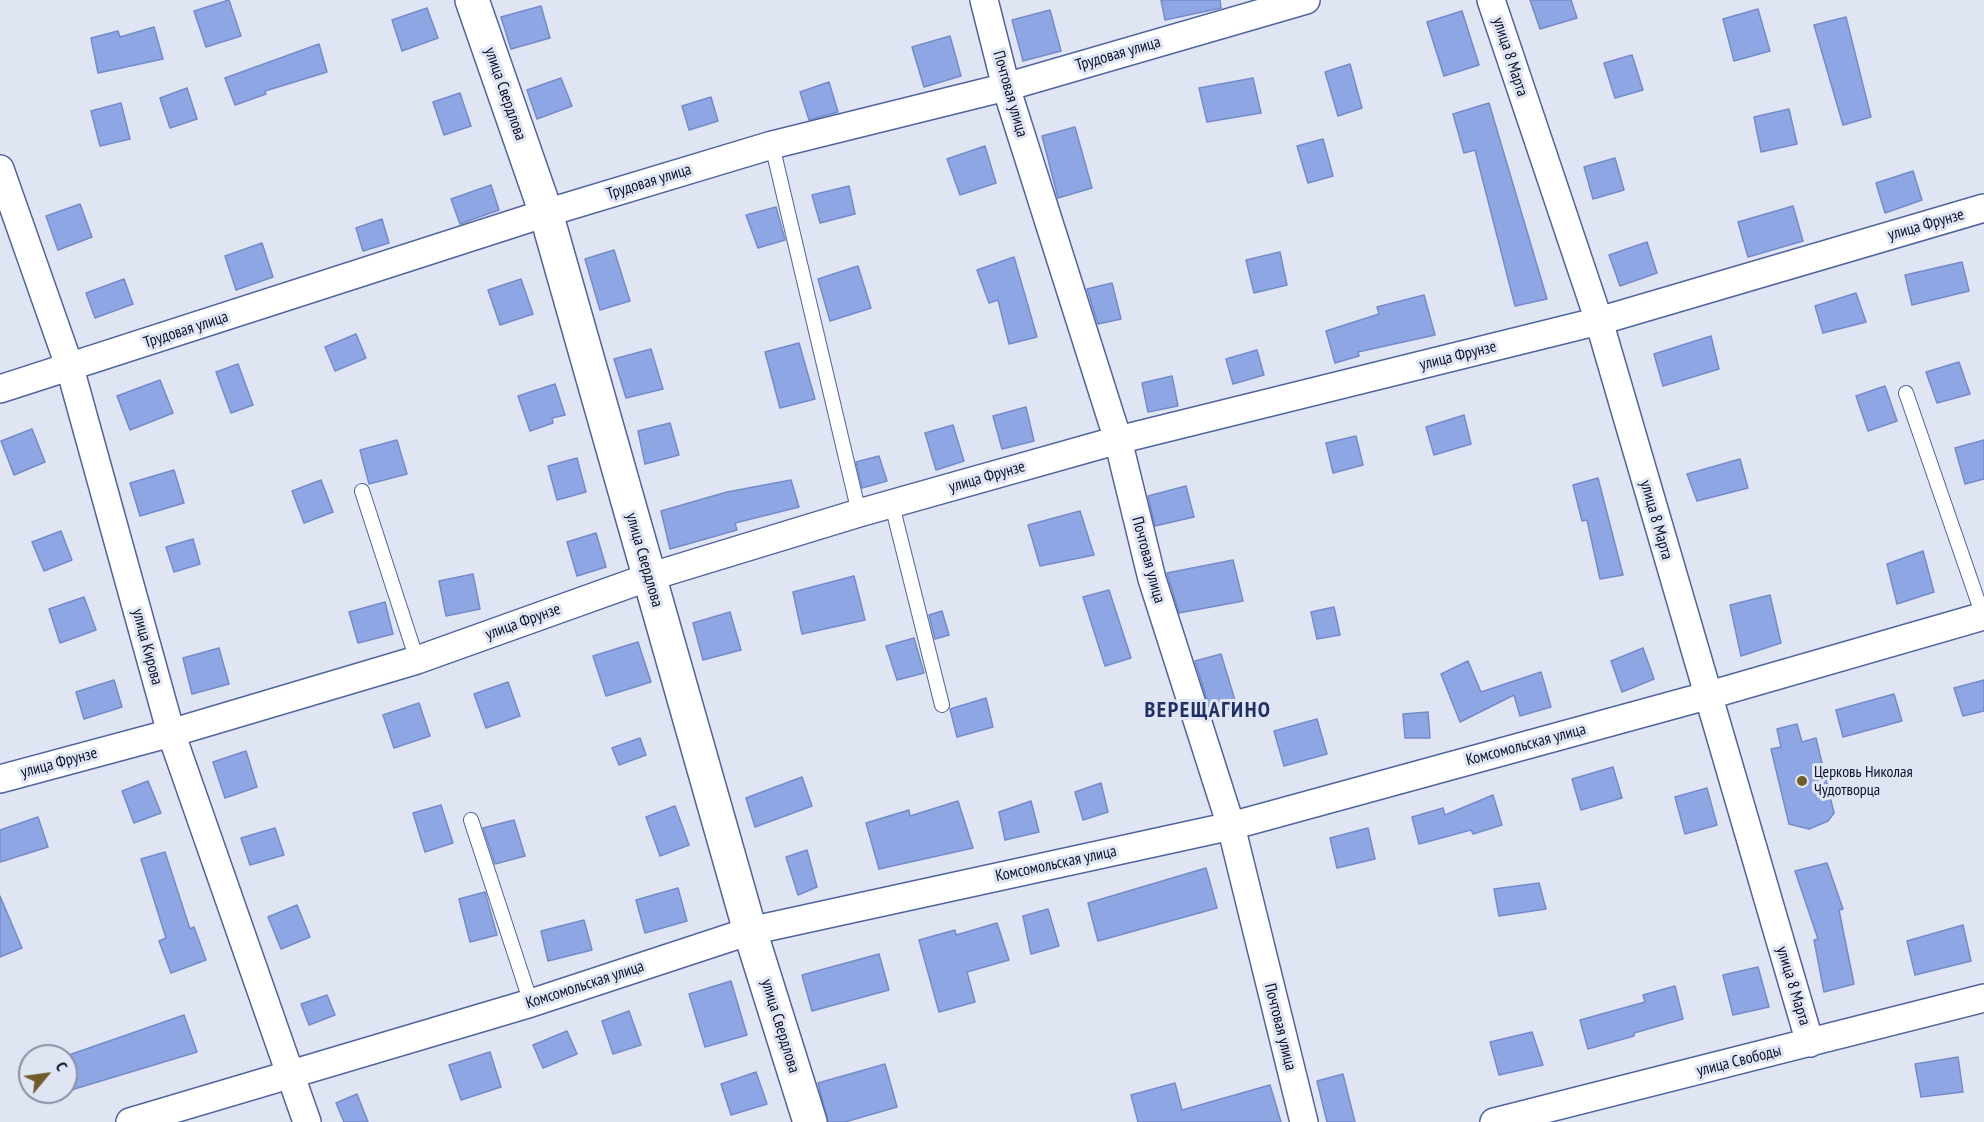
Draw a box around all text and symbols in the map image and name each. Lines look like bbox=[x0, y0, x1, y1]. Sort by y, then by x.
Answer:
street label: улица 8 Марта bbox=[1488, 15, 1532, 99]
street label: Трудовая улица bbox=[1073, 33, 1163, 75]
street label: улица Свердлова bbox=[480, 45, 530, 143]
street label: Почтовая улица bbox=[989, 49, 1031, 139]
street label: Трудовая улица bbox=[604, 160, 694, 204]
street label: улица Фрунзе bbox=[1886, 205, 1966, 245]
street label: Трудовая улица bbox=[141, 307, 231, 353]
street label: улица Фрунзе bbox=[1418, 337, 1498, 375]
street label: улица Фрунзе bbox=[947, 457, 1027, 497]
street label: улица 8 Марта bbox=[1636, 478, 1676, 562]
street label: улица Свердлова bbox=[621, 511, 667, 609]
street label: Почтовая улица bbox=[1127, 515, 1169, 605]
street label: улица Фрунзе bbox=[483, 600, 563, 644]
street label: улица Кирова bbox=[128, 607, 166, 687]
district label: ВЕРЕЩАГИНО bbox=[1144, 698, 1272, 724]
street label: Комсомольская улица bbox=[1464, 720, 1588, 770]
street label: улица Фрунзе bbox=[19, 744, 99, 782]
place label: Церковь Николая Чудотворца bbox=[1814, 762, 1913, 800]
marker: Церковь Николая Чудотворца bbox=[1795, 774, 1809, 788]
street label: Комсомольская улица bbox=[994, 842, 1118, 886]
street label: улица 8 Марта bbox=[1772, 944, 1814, 1028]
street label: Комсомольская улица bbox=[524, 957, 646, 1013]
street label: улица Свердлова bbox=[757, 977, 803, 1075]
street label: Почтовая улица bbox=[1260, 982, 1300, 1072]
street label: улица Свободы bbox=[1695, 1041, 1783, 1081]
north arrow bbox=[18, 1044, 78, 1104]
text: С bbox=[51, 1058, 73, 1074]

